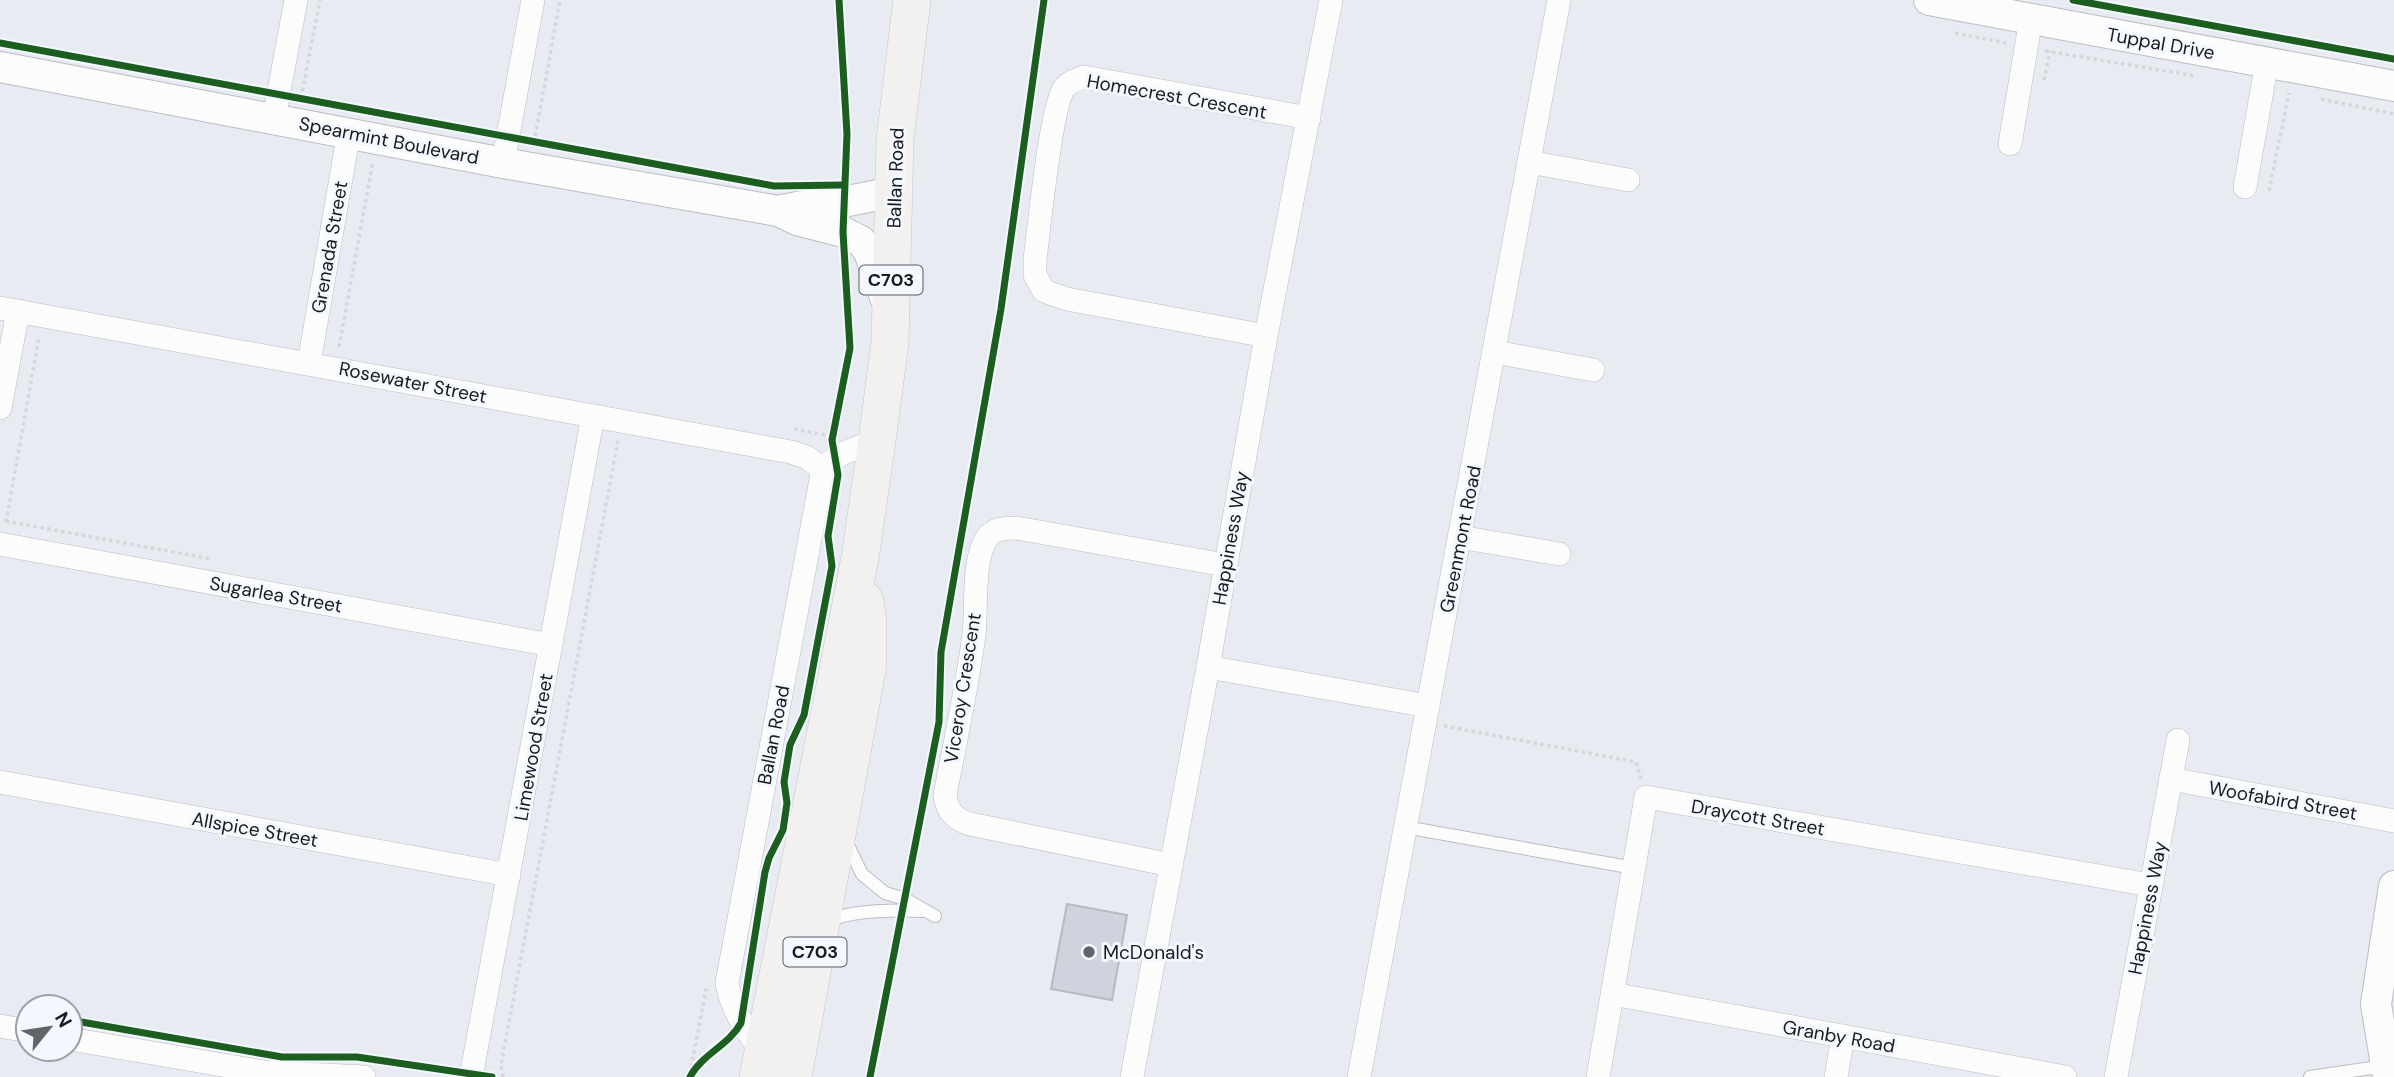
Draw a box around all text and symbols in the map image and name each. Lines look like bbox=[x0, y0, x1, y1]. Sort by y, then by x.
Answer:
street label: Tuppal Drive bbox=[2105, 22, 2217, 65]
street label: Homecrest Crescent bbox=[1085, 68, 1269, 125]
street label: Spearmint Boulevard bbox=[297, 111, 481, 170]
street label: Ballan Road bbox=[881, 127, 910, 229]
street label: Grenada Street bbox=[306, 179, 353, 315]
road number: C703 bbox=[860, 266, 922, 294]
street label: Rosewater Street bbox=[337, 356, 489, 409]
street label: Greenmont Road bbox=[1434, 463, 1487, 615]
street label: Happiness Way bbox=[1206, 469, 1255, 607]
street label: Sugarlea Street bbox=[208, 571, 344, 618]
street label: Viceroy Crescent bbox=[938, 611, 987, 765]
street label: Limewood Street bbox=[508, 671, 559, 823]
street label: Ballan Road bbox=[752, 683, 795, 787]
street label: Woofabird Street bbox=[2207, 775, 2359, 826]
street label: Draycott Street bbox=[1689, 793, 1827, 842]
street label: Allspice Street bbox=[190, 806, 320, 853]
street label: Happiness Way bbox=[2122, 839, 2173, 977]
road number: C703 bbox=[784, 937, 846, 967]
place label: McDonald's bbox=[1103, 940, 1204, 965]
marker: McDonald's bbox=[1081, 944, 1097, 960]
north arrow bbox=[14, 993, 84, 1063]
text: N bbox=[49, 1007, 78, 1032]
street label: Granby Road bbox=[1781, 1014, 1897, 1059]

